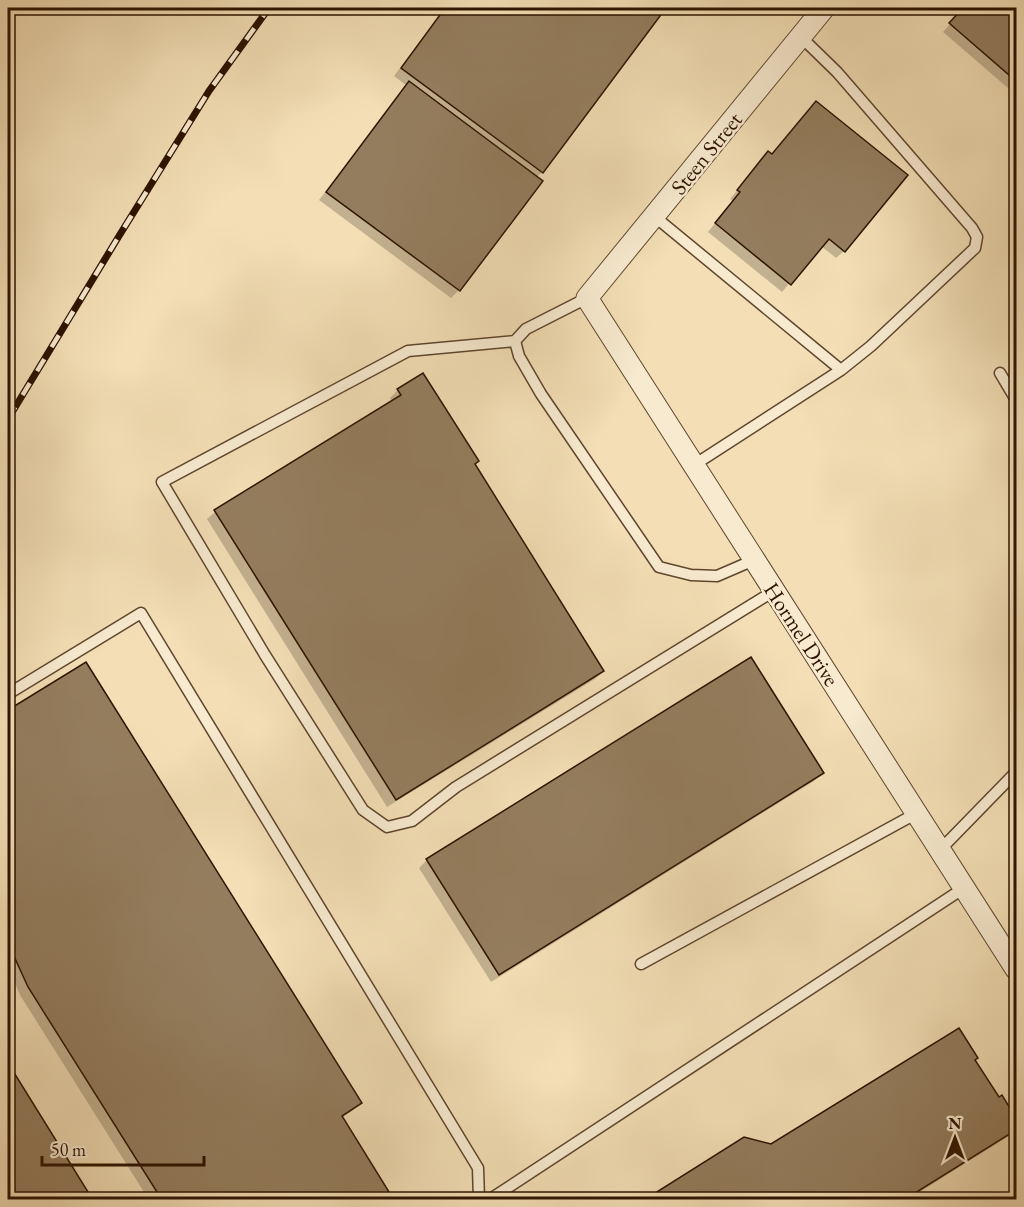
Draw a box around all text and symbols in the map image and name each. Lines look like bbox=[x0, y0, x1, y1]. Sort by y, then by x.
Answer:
street label: Steen Street bbox=[664, 106, 749, 201]
street label: Hormel Drive bbox=[757, 577, 846, 692]
north arrow bbox=[925, 1108, 985, 1168]
text: N bbox=[949, 1113, 962, 1134]
scale bar bbox=[42, 1129, 204, 1167]
text: 50 m bbox=[51, 1138, 86, 1161]

